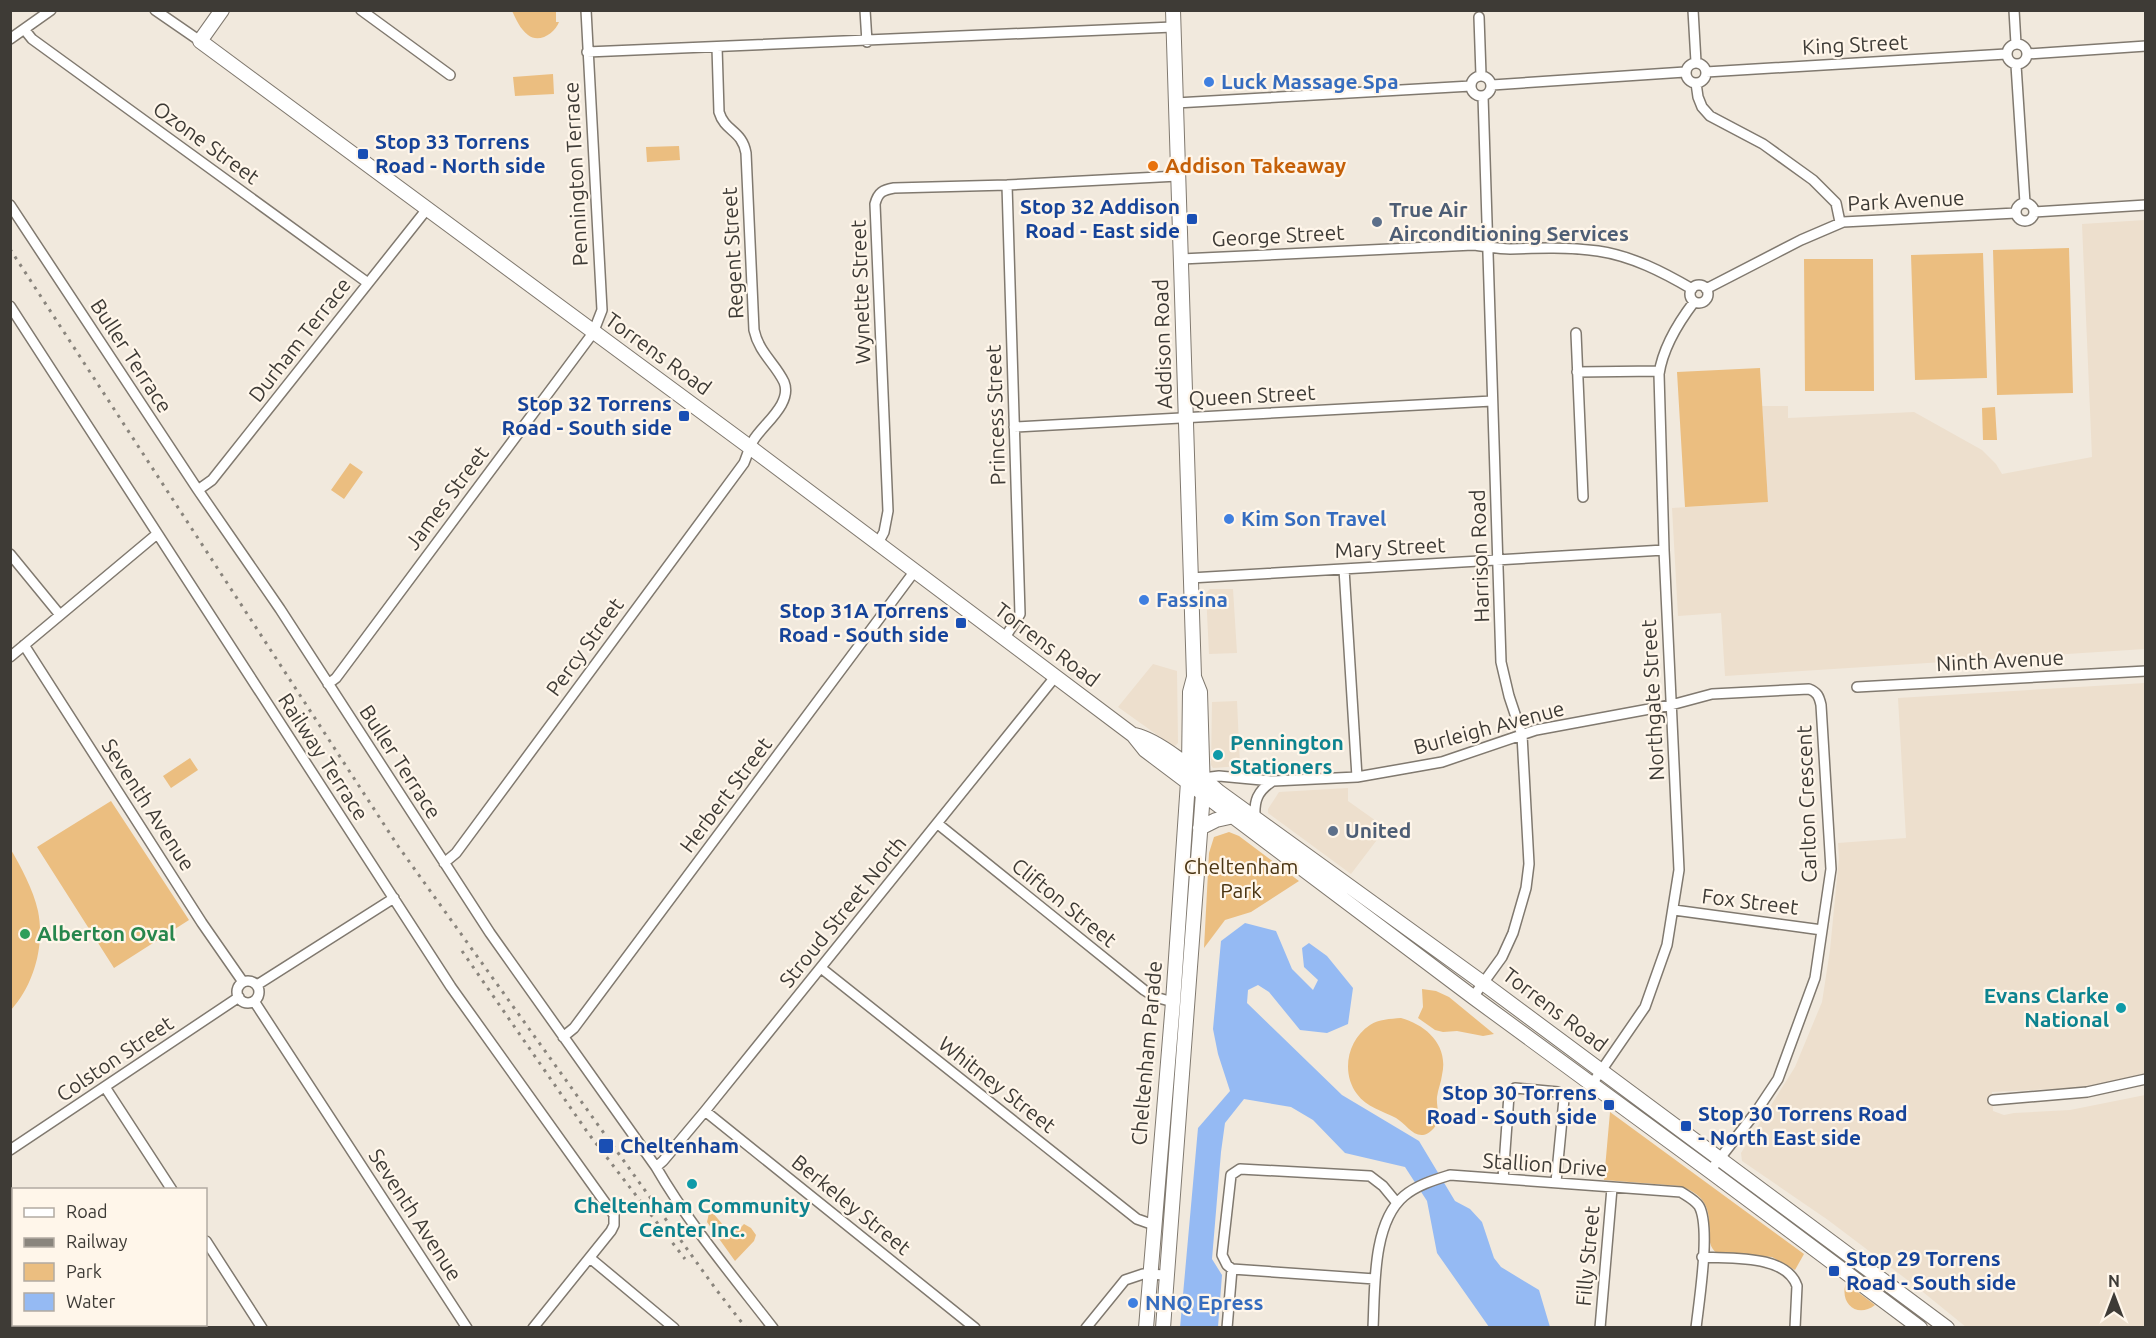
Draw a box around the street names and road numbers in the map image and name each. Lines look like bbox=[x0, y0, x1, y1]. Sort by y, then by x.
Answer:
street label: King Street bbox=[1801, 29, 1908, 59]
street label: Pennington Terrace bbox=[558, 81, 592, 267]
street label: Ozone Street bbox=[149, 96, 264, 189]
street label: Park Avenue bbox=[1847, 185, 1965, 215]
street label: Regent Street bbox=[717, 187, 747, 320]
street label: Wynette Street bbox=[845, 219, 875, 365]
street label: George Street bbox=[1211, 220, 1345, 250]
street label: Durham Terrace bbox=[243, 273, 355, 406]
street label: Addison Road bbox=[1148, 279, 1176, 409]
street label: Buller Terrace bbox=[86, 294, 178, 417]
street label: Torrens Road bbox=[601, 307, 716, 400]
street label: Princess Street bbox=[981, 344, 1009, 486]
street label: Queen Street bbox=[1188, 380, 1316, 410]
street label: James Street bbox=[399, 441, 493, 554]
street label: Harrison Road bbox=[1465, 489, 1493, 623]
street label: Mary Street bbox=[1334, 532, 1446, 562]
street label: Percy Street bbox=[541, 593, 628, 700]
street label: Torrens Road bbox=[991, 597, 1105, 691]
street label: Northgate Street bbox=[1636, 619, 1668, 781]
street label: Ninth Avenue bbox=[1935, 645, 2064, 675]
street label: Railway Terrace bbox=[274, 688, 374, 824]
street label: Burleigh Avenue bbox=[1411, 695, 1567, 759]
street label: Buller Terrace bbox=[355, 700, 447, 823]
street label: Carlton Crescent bbox=[1791, 725, 1821, 883]
street label: Herbert Street bbox=[674, 732, 776, 857]
street label: Seventh Avenue bbox=[97, 734, 200, 875]
street label: Stroud Street North bbox=[774, 831, 911, 992]
street label: Clifton Street bbox=[1008, 853, 1122, 952]
street label: Fox Street bbox=[1700, 883, 1800, 919]
street label: Cheltenham Parade bbox=[1126, 960, 1166, 1146]
street label: Torrens Road bbox=[1499, 962, 1613, 1056]
street label: Colston Street bbox=[51, 1010, 177, 1106]
street label: Whitney Street bbox=[934, 1031, 1061, 1137]
street label: Seventh Avenue bbox=[364, 1144, 467, 1285]
street label: Stallion Drive bbox=[1482, 1148, 1608, 1180]
street label: Berkeley Street bbox=[788, 1149, 916, 1259]
street label: Filly Street bbox=[1571, 1205, 1603, 1307]

